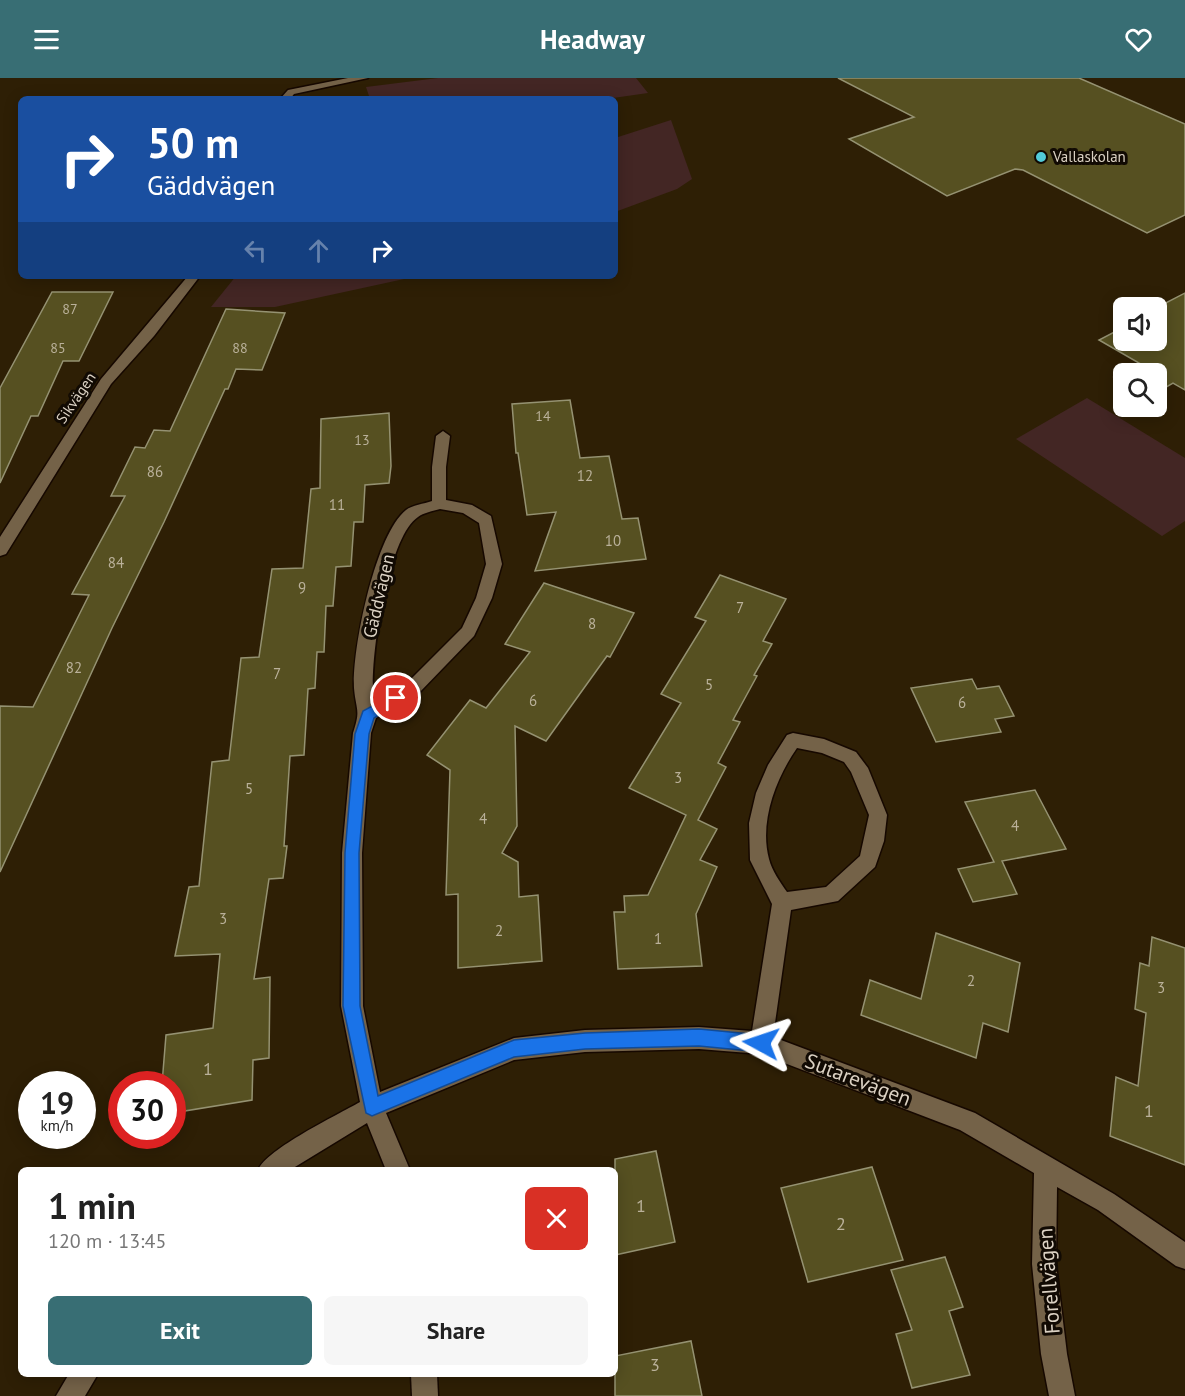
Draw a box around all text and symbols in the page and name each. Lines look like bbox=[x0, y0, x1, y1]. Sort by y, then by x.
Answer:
text: Headway bbox=[540, 22, 645, 56]
icon: menu bbox=[30, 23, 63, 56]
icon: heart bbox=[1122, 23, 1155, 56]
text: 50 m bbox=[147, 115, 239, 170]
icon: right bbox=[48, 120, 126, 198]
place label: Vallaskolan bbox=[1052, 147, 1126, 166]
marker: Vallaskolan bbox=[1034, 150, 1048, 164]
text: Gäddvägen bbox=[147, 168, 275, 202]
icon: left bbox=[239, 234, 272, 267]
icon: ahead bbox=[302, 234, 335, 267]
icon: right bbox=[365, 234, 398, 267]
map controls bbox=[1113, 297, 1167, 417]
button: sound bbox=[1113, 297, 1167, 351]
house number: 87 bbox=[62, 300, 78, 318]
house number: 85 bbox=[50, 339, 66, 357]
house number: 88 bbox=[232, 339, 248, 357]
button: search bbox=[1113, 363, 1167, 417]
street label: Sikvägen bbox=[52, 369, 100, 427]
house number: 14 bbox=[535, 407, 551, 425]
house number: 13 bbox=[354, 431, 370, 449]
house number: 86 bbox=[147, 462, 163, 481]
house number: 12 bbox=[577, 466, 593, 485]
house number: 11 bbox=[329, 495, 345, 514]
house number: 10 bbox=[605, 531, 621, 550]
street label: Gäddvägen bbox=[358, 552, 399, 640]
house number: 84 bbox=[108, 553, 124, 572]
house number: 9 bbox=[298, 578, 306, 597]
house number: 7 bbox=[736, 598, 744, 617]
house number: 8 bbox=[588, 614, 596, 633]
house number: 82 bbox=[66, 658, 82, 677]
house number: 7 bbox=[273, 664, 281, 683]
pin bbox=[370, 672, 421, 723]
house number: 5 bbox=[705, 675, 713, 694]
icon: arrive bbox=[379, 681, 412, 714]
house number: 6 bbox=[529, 691, 537, 710]
house number: 6 bbox=[958, 693, 966, 712]
house number: 3 bbox=[674, 768, 682, 787]
house number: 5 bbox=[245, 779, 253, 798]
house number: 4 bbox=[479, 809, 487, 828]
house number: 4 bbox=[1011, 816, 1019, 835]
house number: 3 bbox=[219, 909, 227, 928]
house number: 2 bbox=[495, 921, 503, 940]
house number: 1 bbox=[654, 929, 662, 948]
house number: 2 bbox=[967, 971, 975, 990]
house number: 3 bbox=[1157, 978, 1165, 997]
position arrow bbox=[729, 1011, 793, 1075]
street label: Sutarevägen bbox=[801, 1047, 915, 1112]
house number: 1 bbox=[203, 1057, 213, 1080]
speed limit sign: 30 bbox=[108, 1071, 186, 1149]
text: 19 bbox=[40, 1083, 74, 1122]
house number: 1 bbox=[1144, 1099, 1154, 1122]
text: km/h bbox=[41, 1116, 73, 1135]
text: 1 min bbox=[48, 1182, 136, 1229]
button: close bbox=[525, 1187, 588, 1250]
house number: 1 bbox=[636, 1194, 646, 1217]
house number: 2 bbox=[836, 1212, 846, 1235]
street label: Forellvägen bbox=[1031, 1227, 1066, 1335]
text: 120 m · 13:45 bbox=[48, 1228, 166, 1254]
button: Exit bbox=[48, 1296, 312, 1365]
button: Share bbox=[324, 1296, 588, 1365]
house number: 3 bbox=[650, 1353, 660, 1376]

